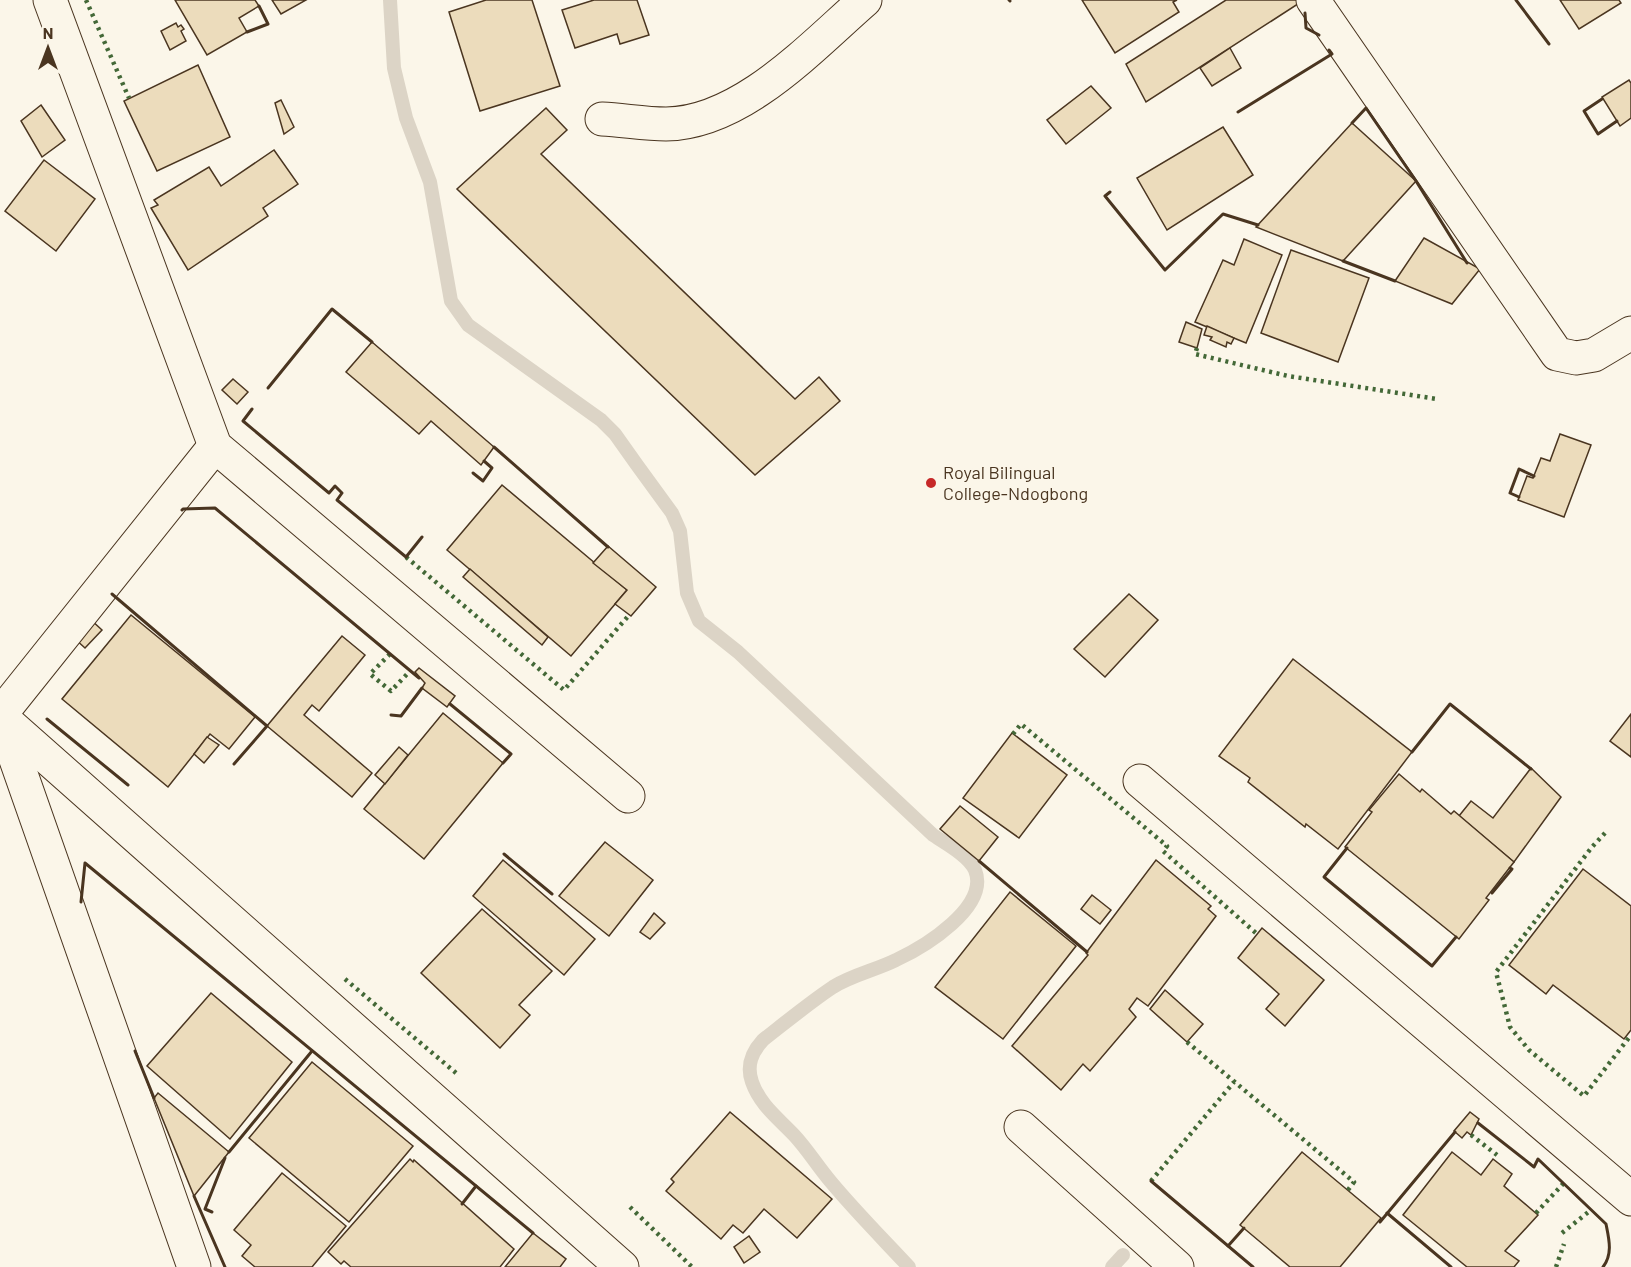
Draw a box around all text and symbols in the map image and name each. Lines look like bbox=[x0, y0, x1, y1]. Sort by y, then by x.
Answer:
north arrow bbox=[18, 18, 78, 78]
text: N bbox=[43, 23, 53, 42]
place label: Royal Bilingual College-Ndogbong bbox=[943, 461, 1088, 504]
marker: Royal Bilingual College-Ndogbong bbox=[924, 476, 938, 490]

